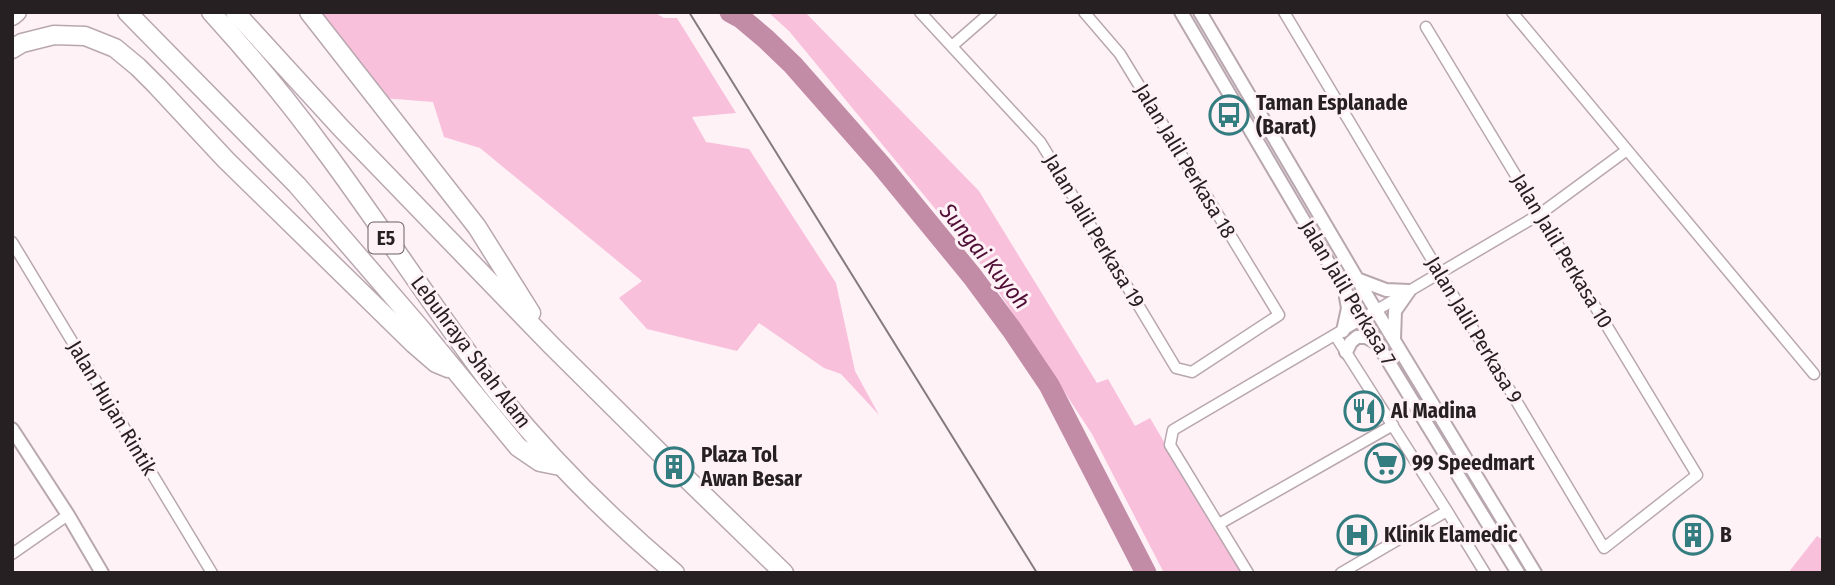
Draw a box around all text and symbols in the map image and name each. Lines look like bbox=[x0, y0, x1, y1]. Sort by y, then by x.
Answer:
street label: Jalan Jalil Perkasa 18 bbox=[1129, 79, 1241, 243]
place label: Taman Esplanade (Barat) bbox=[1256, 90, 1408, 140]
bus stop icon: Taman Esplanade (Barat) bbox=[1208, 94, 1250, 136]
street label: Jalan Jalil Perkasa 19 bbox=[1038, 149, 1150, 313]
street label: Jalan Jalil Perkasa 10 bbox=[1506, 169, 1618, 333]
water label: Sungai Kuyoh bbox=[933, 197, 1036, 315]
street label: Jalan Jalil Perkasa 7 bbox=[1294, 216, 1402, 370]
road number: E5 bbox=[368, 222, 404, 254]
street label: Jalan Jalil Perkasa 9 bbox=[1420, 252, 1528, 408]
street label: Lebuhraya Shah Alam bbox=[405, 271, 537, 433]
street label: Jalan Hujan Rintik bbox=[62, 336, 163, 480]
restaurant icon: Al Madina bbox=[1343, 390, 1385, 432]
place label: Al Madina bbox=[1390, 398, 1476, 424]
place label: Plaza Tol Awan Besar bbox=[700, 442, 802, 492]
supermarket icon: 99 Speedmart bbox=[1364, 442, 1406, 484]
building icon: Plaza Tol Awan Besar bbox=[653, 446, 695, 488]
place label: 99 Speedmart bbox=[1412, 450, 1535, 476]
hospital icon: Klinik Elamedic bbox=[1336, 514, 1378, 556]
building icon: B bbox=[1672, 514, 1714, 556]
place label: Klinik Elamedic bbox=[1384, 522, 1518, 548]
place label: B bbox=[1720, 522, 1732, 548]

